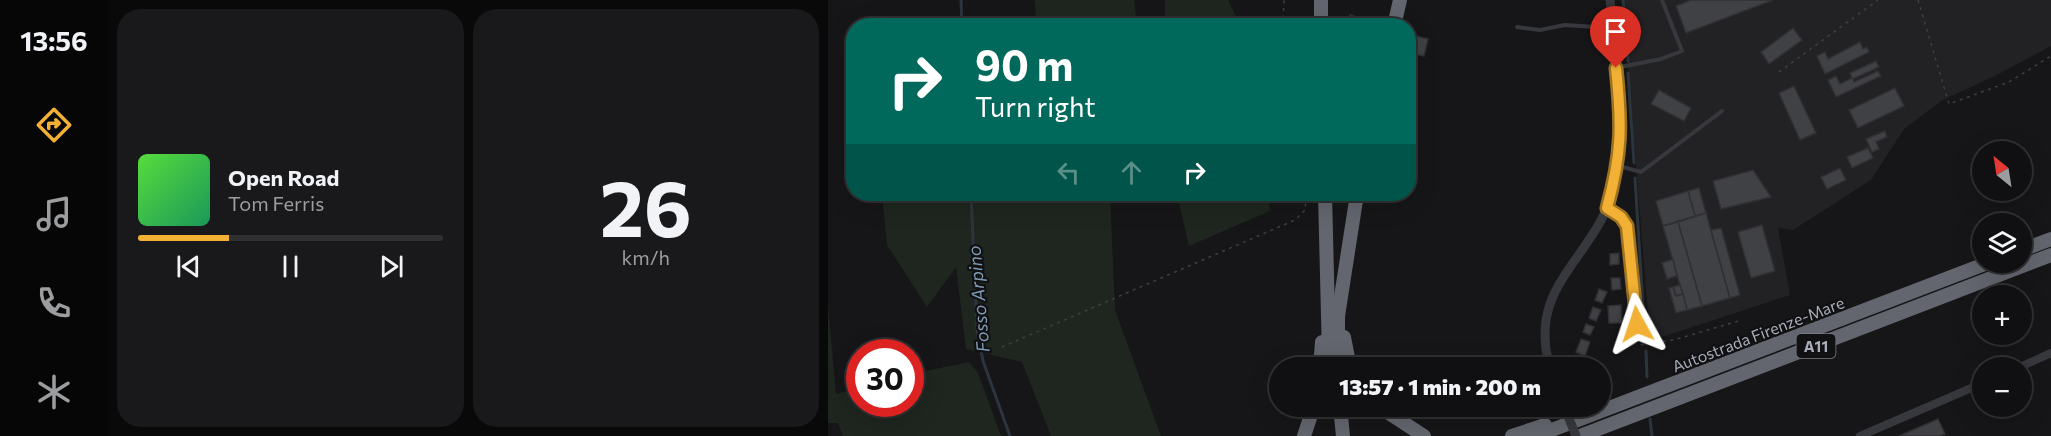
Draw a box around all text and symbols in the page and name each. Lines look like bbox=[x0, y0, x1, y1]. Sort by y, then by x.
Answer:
pin bbox=[1590, 6, 1641, 68]
icon: arrive bbox=[1599, 15, 1632, 48]
text: 13:56 bbox=[20, 24, 88, 57]
text: 90 m bbox=[975, 38, 1074, 90]
icon: right bbox=[876, 42, 954, 120]
text: Turn right bbox=[975, 90, 1095, 123]
icon: directions bbox=[33, 104, 75, 146]
north arrow bbox=[1972, 141, 2032, 201]
map controls bbox=[1972, 141, 2032, 417]
icon: left bbox=[1052, 156, 1085, 189]
icon: ahead bbox=[1115, 156, 1148, 189]
icon: right bbox=[1178, 156, 1211, 189]
text: 26 bbox=[600, 158, 692, 253]
text: Open Road bbox=[228, 164, 339, 191]
text: Tom Ferris bbox=[228, 191, 324, 215]
icon: music bbox=[33, 193, 75, 235]
button: layers bbox=[1972, 213, 2032, 273]
text: km/h bbox=[621, 245, 670, 269]
water label: Fosso Arpino bbox=[962, 245, 994, 353]
icon: previous bbox=[172, 250, 205, 283]
icon: pause bbox=[274, 250, 307, 283]
icon: next bbox=[375, 250, 408, 283]
icon: phone bbox=[33, 282, 75, 324]
button: + bbox=[1972, 285, 2032, 345]
position arrow bbox=[1605, 292, 1669, 356]
street label: Autostrada Firenze-Mare bbox=[1669, 292, 1847, 376]
road number: A11 bbox=[1796, 334, 1836, 358]
speed limit sign: 30 bbox=[846, 339, 924, 417]
button: − bbox=[1972, 357, 2032, 417]
icon: climate bbox=[33, 371, 75, 413]
text: 13:57 · 1 min · 200 m bbox=[1339, 373, 1541, 400]

